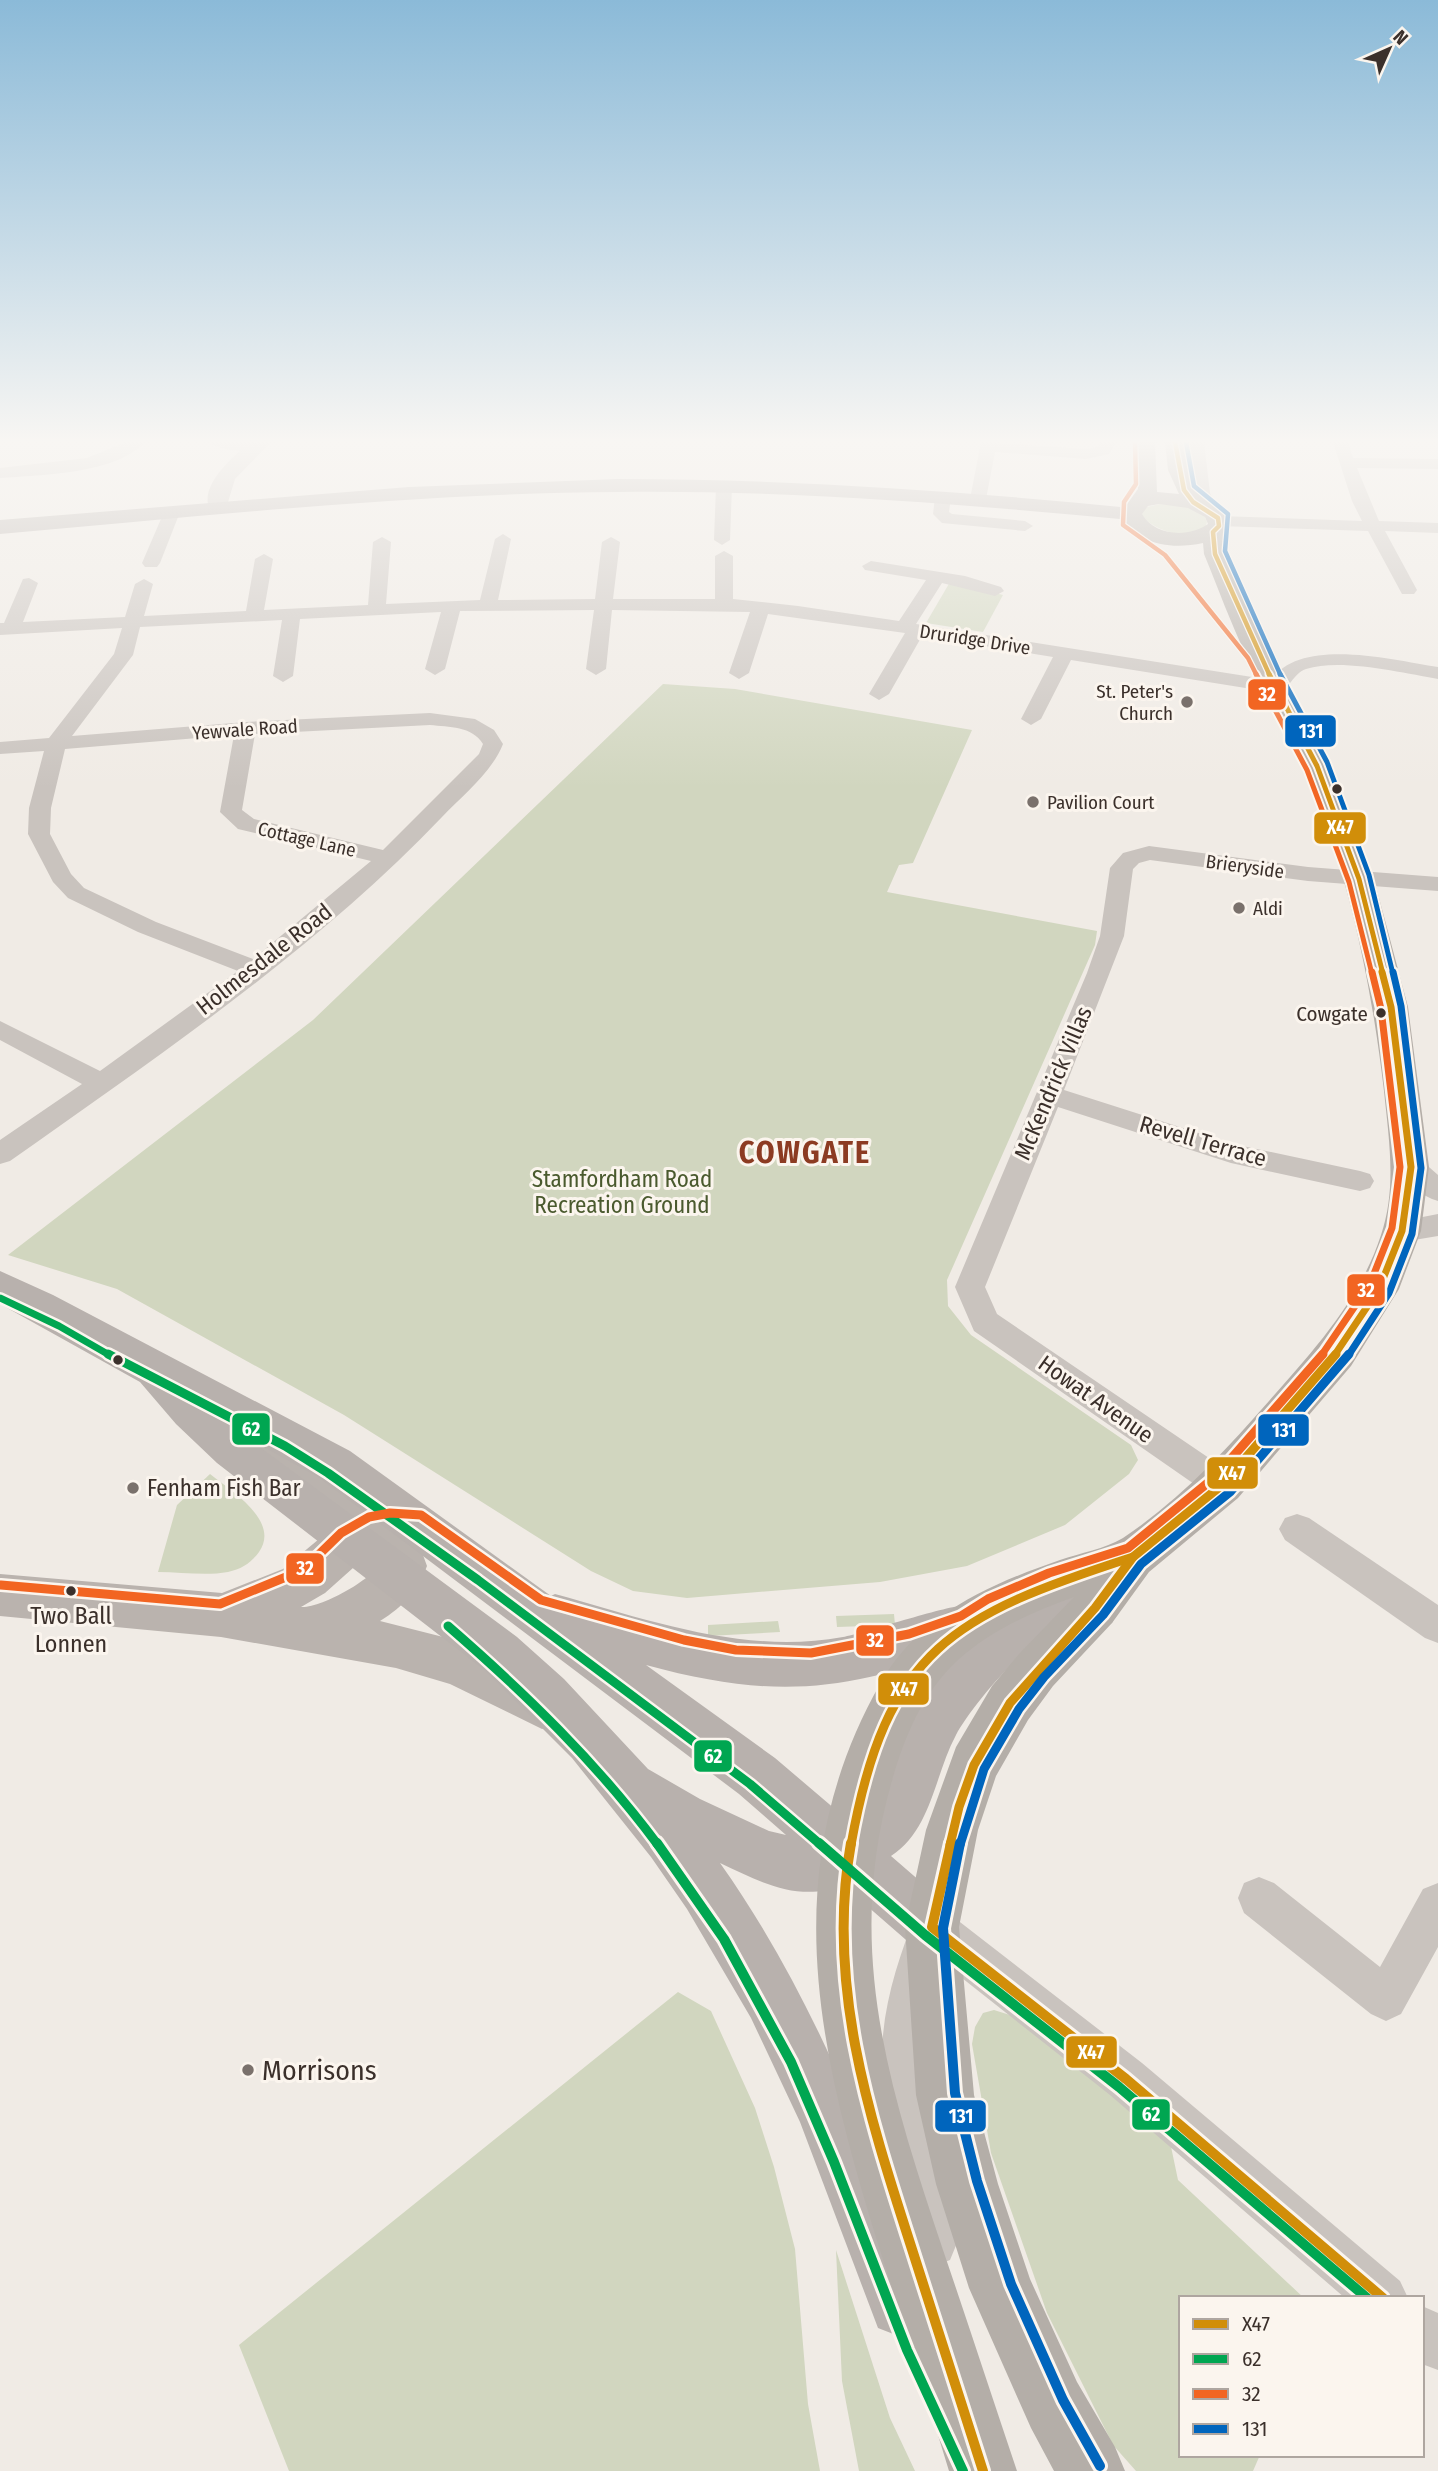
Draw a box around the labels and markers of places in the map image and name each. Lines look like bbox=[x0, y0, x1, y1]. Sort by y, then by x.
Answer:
place label: St. Peter's Church bbox=[1096, 680, 1173, 725]
marker: St. Peter's Church bbox=[1179, 694, 1195, 710]
unlabelled marker bbox=[1330, 782, 1344, 796]
place label: Pavilion Court bbox=[1047, 791, 1155, 814]
marker: Pavilion Court bbox=[1025, 794, 1041, 810]
place label: Aldi bbox=[1253, 897, 1283, 920]
marker: Aldi bbox=[1231, 900, 1247, 916]
place label: Cowgate bbox=[1296, 1001, 1368, 1027]
marker: Cowgate bbox=[1374, 1006, 1388, 1020]
unlabelled marker bbox=[111, 1353, 125, 1367]
place label: Fenham Fish Bar bbox=[147, 1474, 301, 1502]
marker: Fenham Fish Bar bbox=[125, 1480, 141, 1496]
marker: Two Ball Lonnen bbox=[64, 1584, 78, 1598]
place label: Two Ball Lonnen bbox=[30, 1602, 112, 1658]
place label: Morrisons bbox=[262, 2054, 377, 2087]
marker: Morrisons bbox=[240, 2062, 256, 2078]

